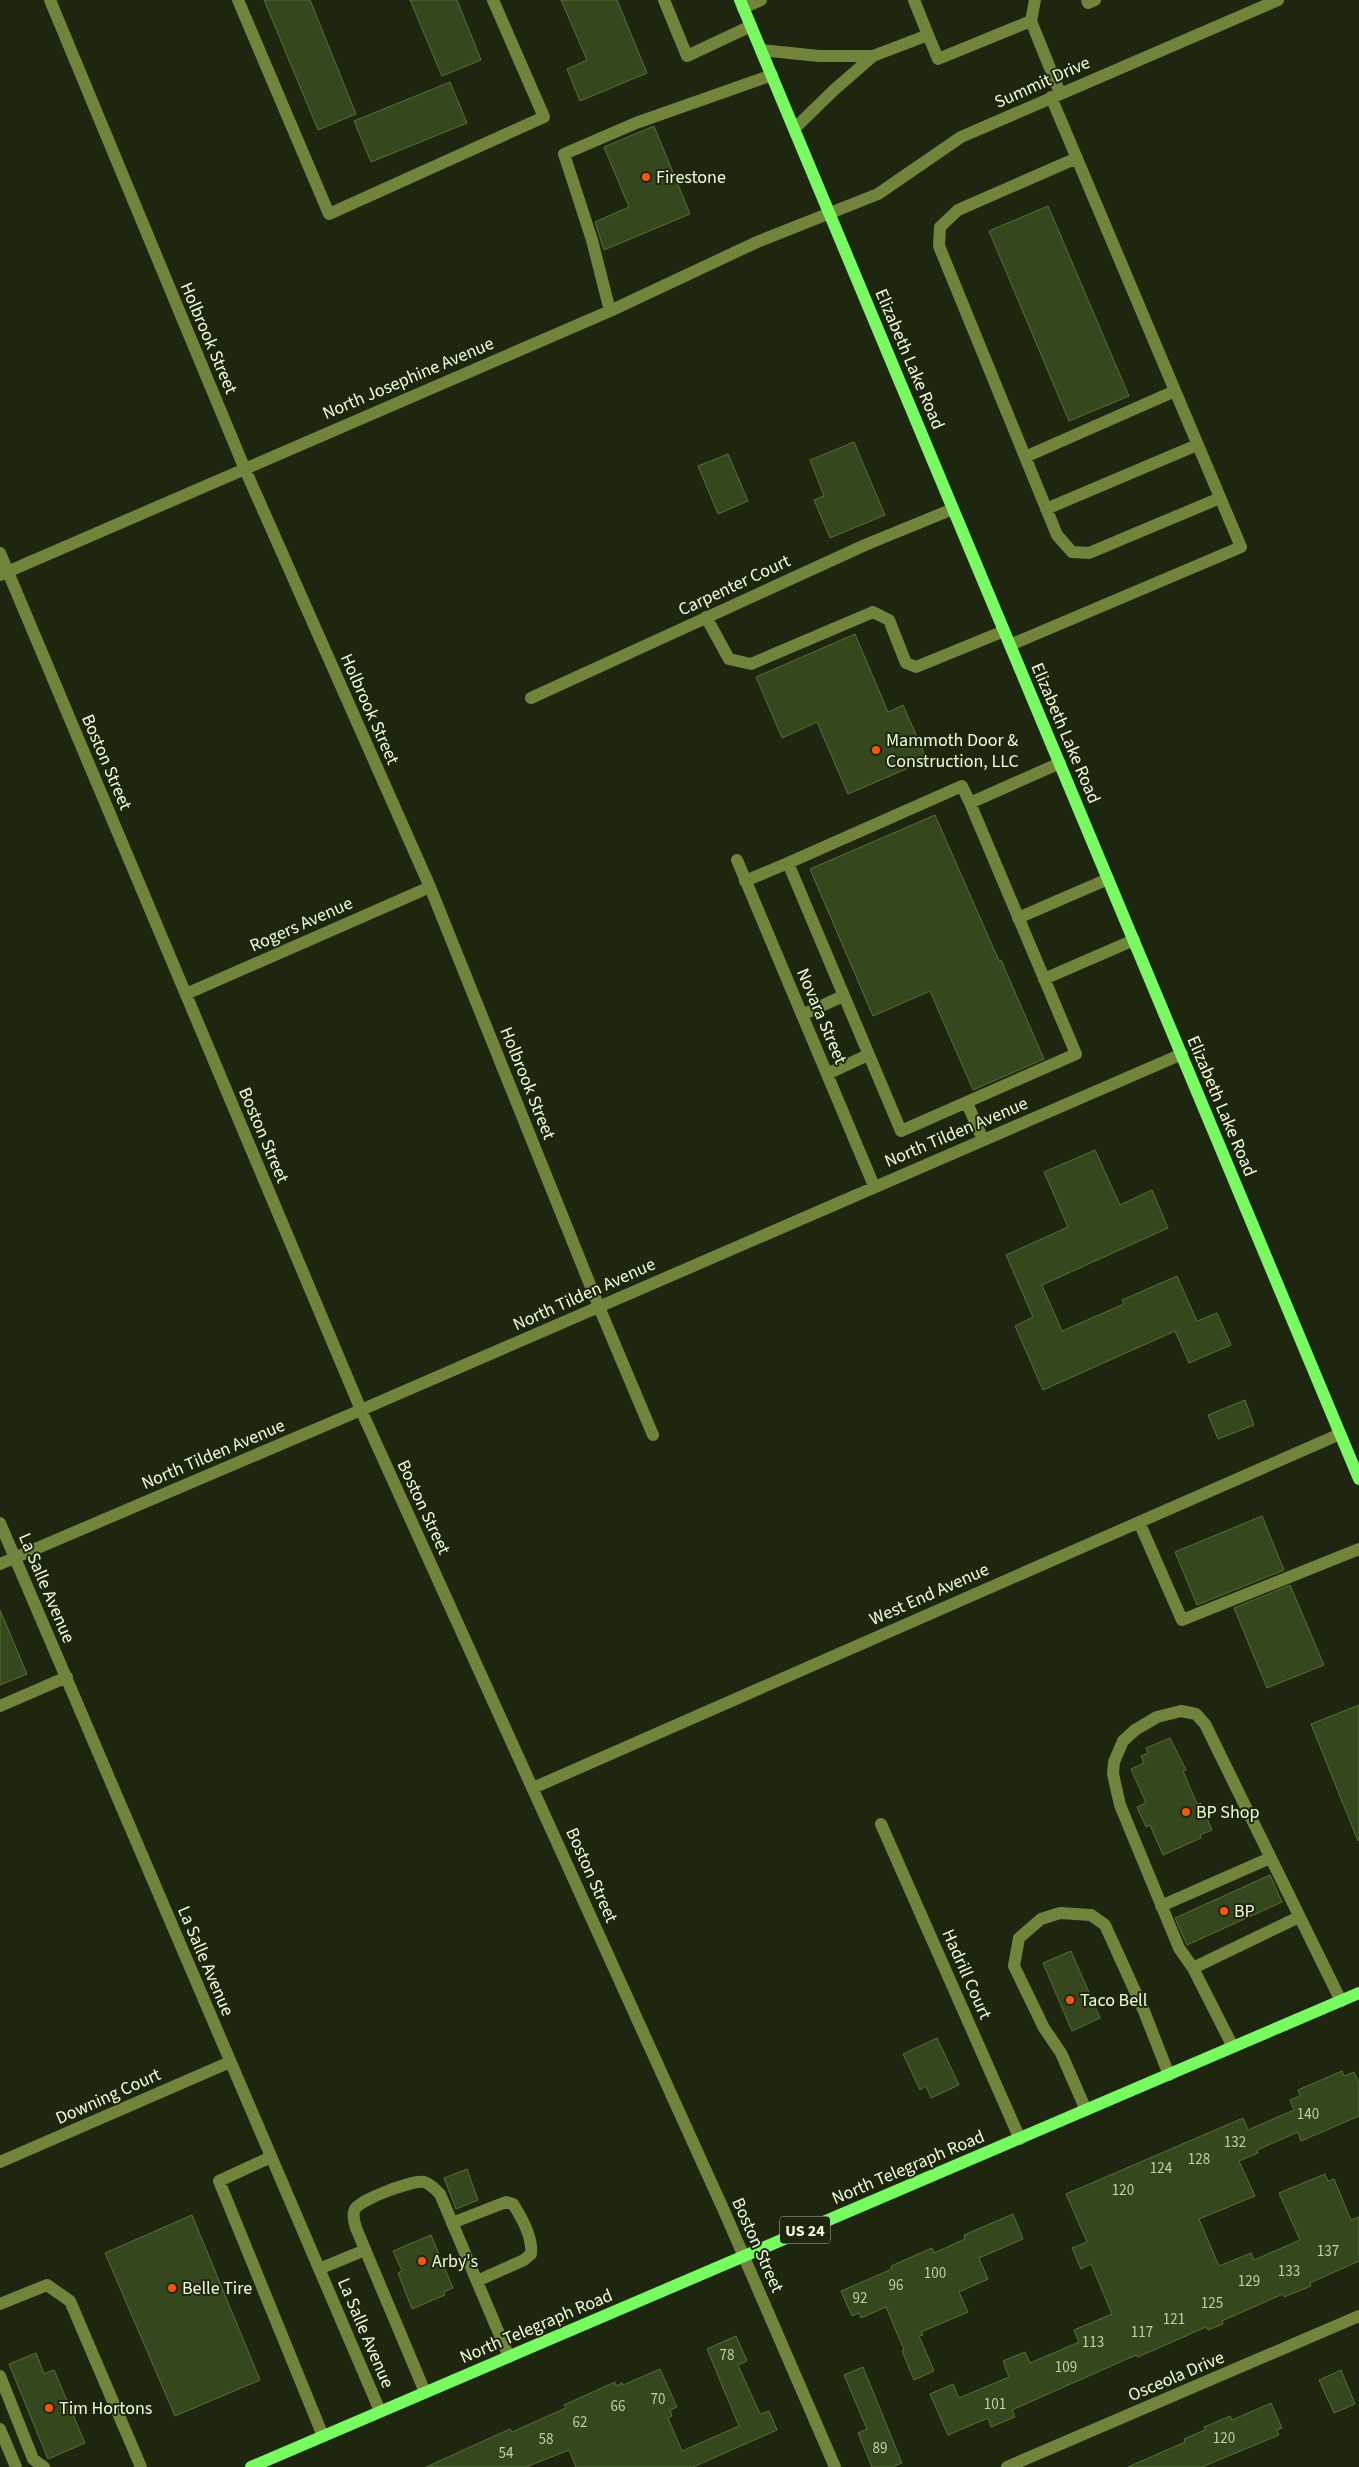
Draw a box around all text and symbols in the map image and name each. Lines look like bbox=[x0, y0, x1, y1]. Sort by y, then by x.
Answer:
street label: Summit Drive bbox=[990, 50, 1094, 115]
place label: Firestone bbox=[656, 165, 726, 190]
marker: Firestone bbox=[640, 171, 652, 183]
street label: Holbrook Street bbox=[174, 278, 243, 398]
street label: Elizabeth Lake Road bbox=[869, 285, 950, 433]
street label: North Josephine Avenue bbox=[319, 331, 498, 426]
street label: Carpenter Court bbox=[674, 549, 794, 622]
street label: Holbrook Street bbox=[334, 650, 405, 769]
street label: Elizabeth Lake Road bbox=[1025, 659, 1106, 807]
street label: Boston Street bbox=[75, 711, 138, 814]
place label: Mammoth Door & Construction, LLC bbox=[886, 728, 1019, 774]
marker: Mammoth Door & Construction, LLC bbox=[870, 744, 882, 756]
street label: Rogers Avenue bbox=[246, 891, 357, 958]
street label: Novara Street bbox=[790, 964, 853, 1068]
street label: Holbrook Street bbox=[494, 1023, 561, 1143]
street label: Elizabeth Lake Road bbox=[1181, 1032, 1262, 1180]
street label: Boston Street bbox=[232, 1084, 295, 1187]
street label: North Tilden Avenue bbox=[881, 1091, 1032, 1174]
street label: North Tilden Avenue bbox=[509, 1252, 660, 1337]
street label: North Tilden Avenue bbox=[138, 1413, 289, 1496]
street label: Boston Street bbox=[391, 1456, 456, 1559]
street label: La Salle Avenue bbox=[12, 1529, 81, 1647]
street label: West End Avenue bbox=[865, 1557, 993, 1632]
place label: BP Shop bbox=[1196, 1800, 1260, 1825]
marker: BP Shop bbox=[1180, 1806, 1192, 1818]
street label: Boston Street bbox=[559, 1824, 624, 1927]
place label: BP bbox=[1234, 1899, 1255, 1924]
street label: La Salle Avenue bbox=[171, 1902, 240, 2020]
marker: BP bbox=[1218, 1905, 1230, 1917]
street label: Hadrill Court bbox=[936, 1925, 998, 2023]
place label: Taco Bell bbox=[1080, 1988, 1147, 2013]
marker: Taco Bell bbox=[1064, 1994, 1076, 2006]
street label: Downing Court bbox=[52, 2062, 165, 2131]
house number: 140 bbox=[1297, 2104, 1319, 2125]
street label: North Telegraph Road bbox=[828, 2124, 988, 2211]
house number: 132 bbox=[1224, 2132, 1246, 2153]
house number: 128 bbox=[1188, 2149, 1210, 2170]
house number: 124 bbox=[1150, 2158, 1173, 2179]
house number: 120 bbox=[1112, 2180, 1134, 2201]
street label: Boston Street bbox=[725, 2194, 790, 2297]
road number: US 24 bbox=[780, 2216, 830, 2244]
house number: 137 bbox=[1317, 2241, 1339, 2262]
place label: Arby's bbox=[432, 2249, 478, 2274]
marker: Arby's bbox=[416, 2255, 428, 2267]
house number: 133 bbox=[1278, 2261, 1300, 2282]
house number: 100 bbox=[924, 2263, 946, 2284]
house number: 129 bbox=[1238, 2271, 1260, 2292]
street label: La Salle Avenue bbox=[331, 2274, 400, 2392]
house number: 96 bbox=[889, 2275, 903, 2296]
place label: Belle Tire bbox=[182, 2276, 252, 2301]
marker: Belle Tire bbox=[166, 2282, 178, 2294]
street label: North Telegraph Road bbox=[456, 2283, 616, 2370]
house number: 92 bbox=[853, 2288, 867, 2309]
house number: 125 bbox=[1201, 2293, 1223, 2314]
house number: 121 bbox=[1163, 2309, 1185, 2330]
house number: 117 bbox=[1131, 2322, 1153, 2343]
house number: 113 bbox=[1082, 2332, 1104, 2353]
house number: 78 bbox=[720, 2345, 734, 2366]
street label: Osceola Drive bbox=[1124, 2345, 1228, 2408]
house number: 109 bbox=[1055, 2357, 1077, 2378]
house number: 70 bbox=[651, 2389, 665, 2410]
house number: 101 bbox=[984, 2394, 1006, 2415]
place label: Tim Hortons bbox=[59, 2396, 152, 2421]
house number: 66 bbox=[611, 2396, 625, 2417]
marker: Tim Hortons bbox=[43, 2402, 55, 2414]
house number: 62 bbox=[573, 2412, 587, 2433]
house number: 120 bbox=[1213, 2428, 1235, 2449]
house number: 58 bbox=[539, 2429, 553, 2450]
house number: 89 bbox=[873, 2438, 887, 2459]
house number: 54 bbox=[499, 2443, 514, 2464]

